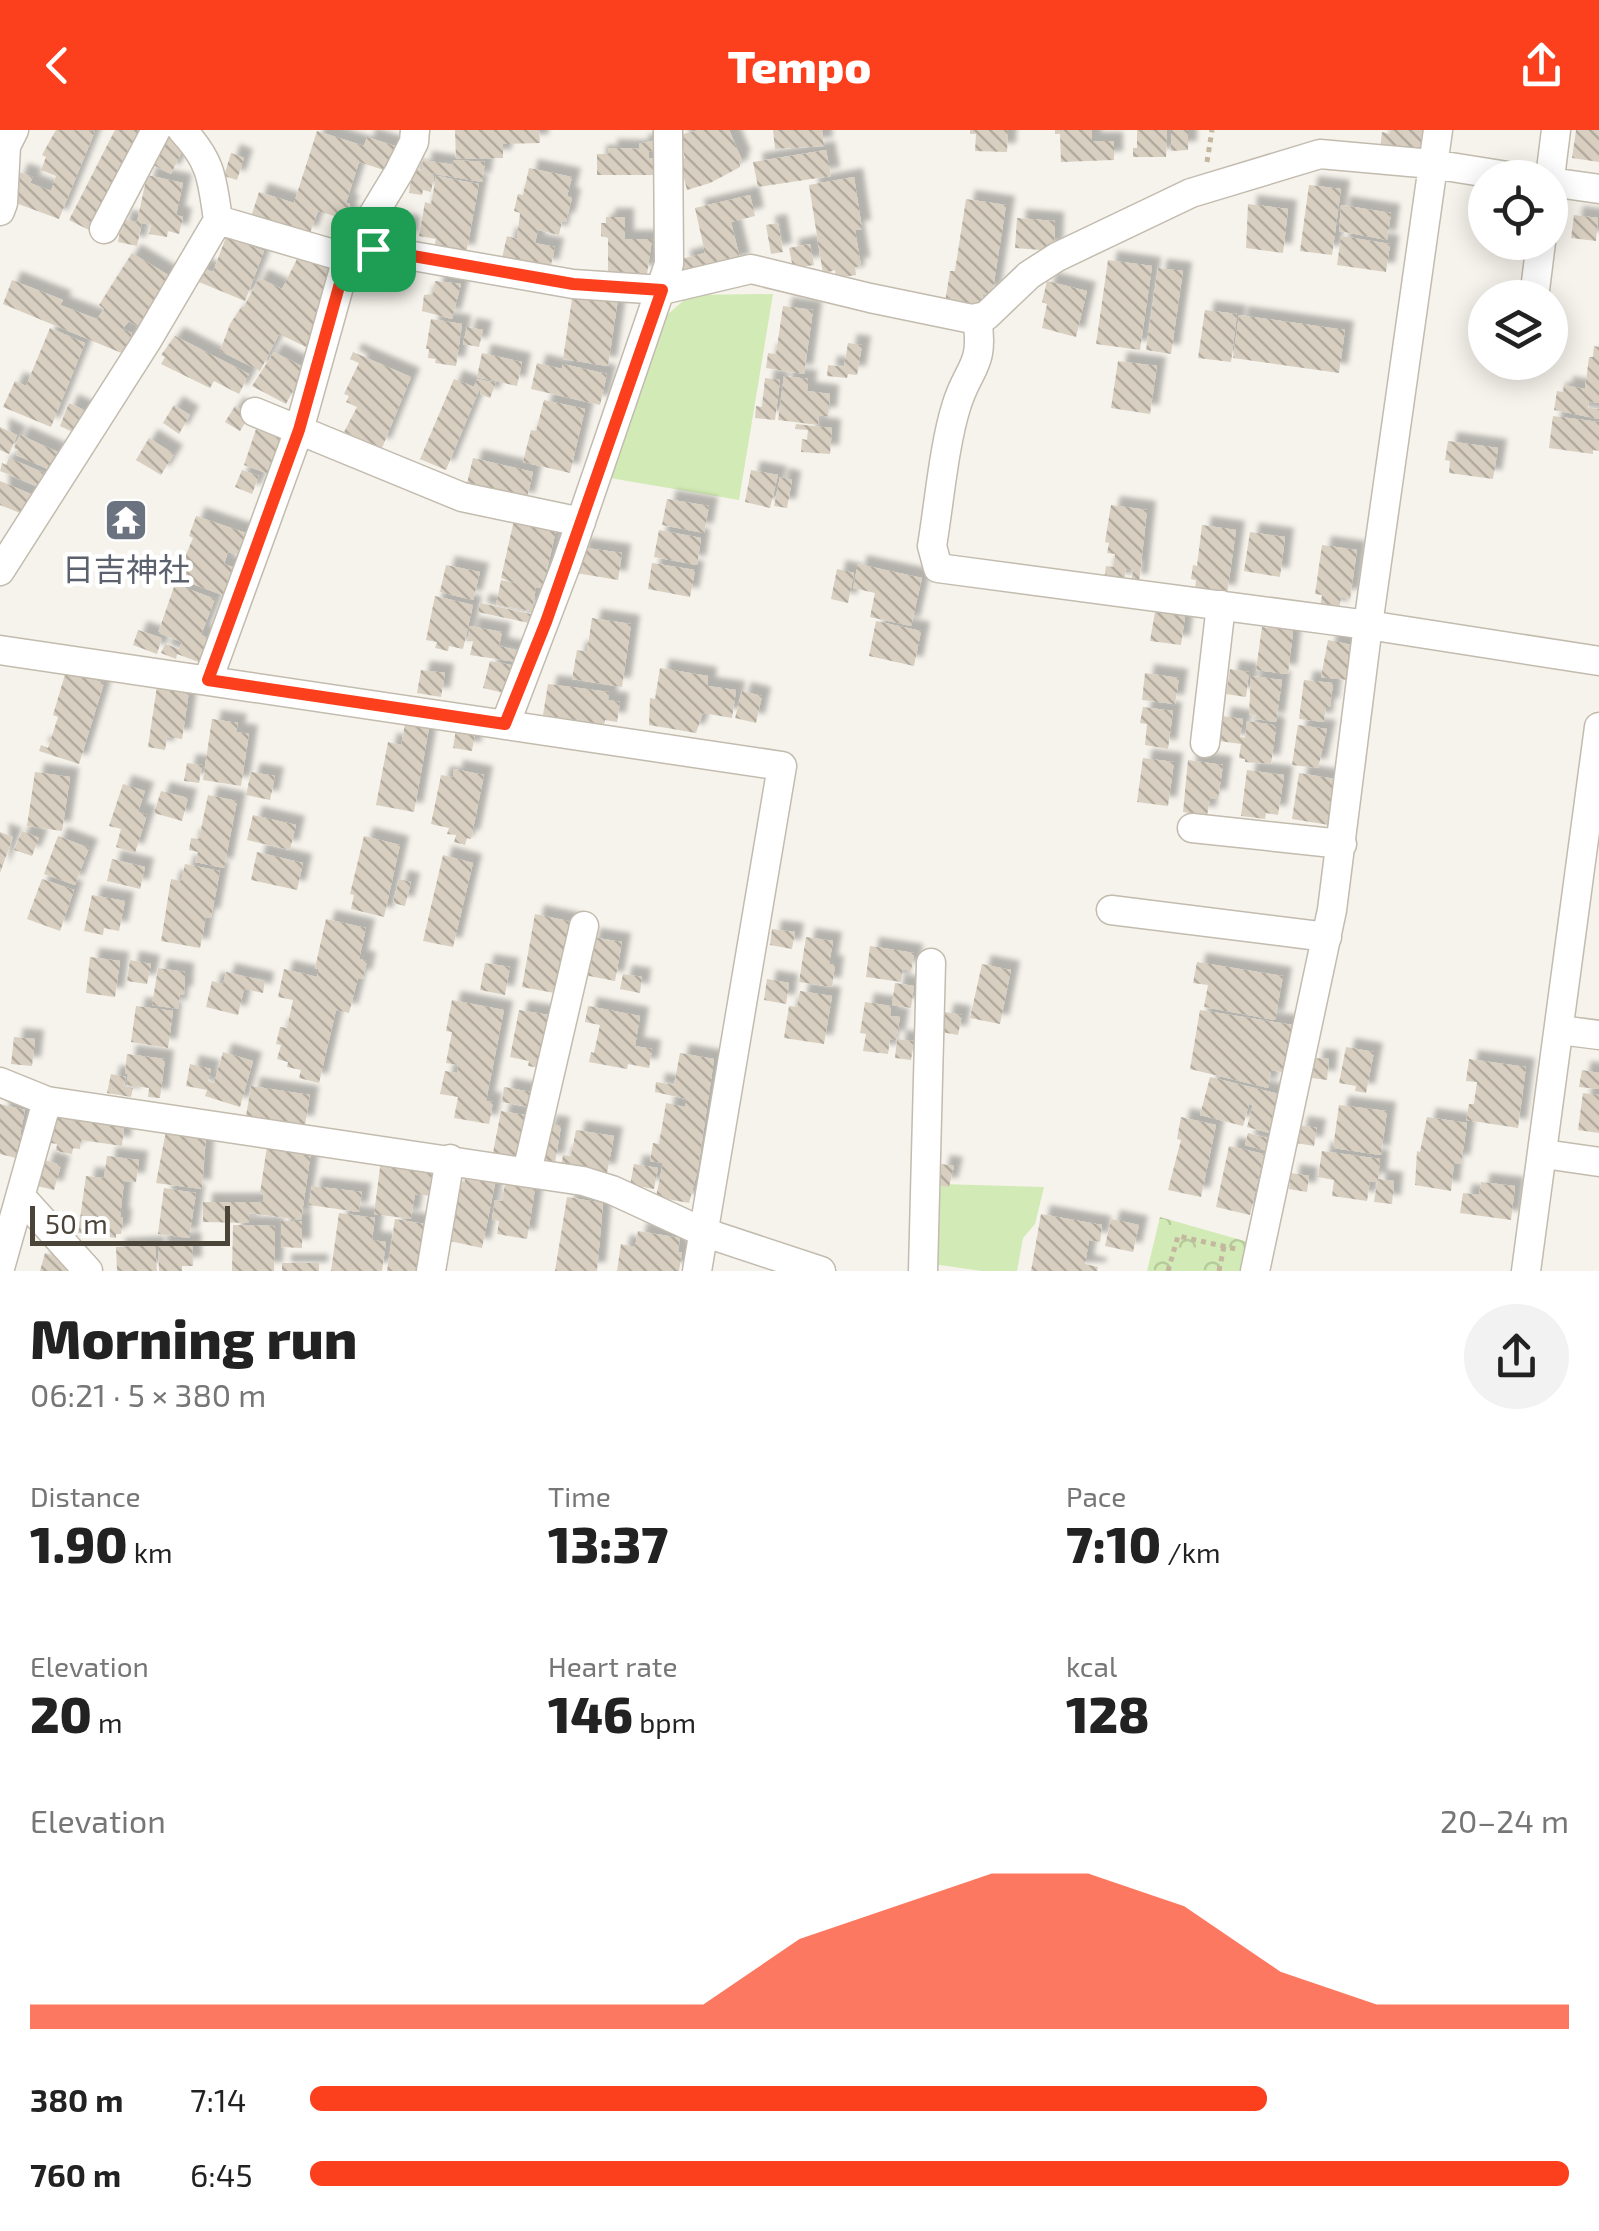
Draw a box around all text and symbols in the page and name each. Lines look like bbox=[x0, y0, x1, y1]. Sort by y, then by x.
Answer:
icon: back bbox=[30, 38, 85, 93]
text: Tempo bbox=[728, 38, 871, 92]
icon: share bbox=[1514, 38, 1569, 93]
map controls bbox=[1468, 160, 1568, 380]
button: locate bbox=[1468, 160, 1568, 260]
pin bbox=[331, 207, 416, 292]
icon: arrive bbox=[346, 222, 401, 277]
button: layers bbox=[1468, 280, 1568, 380]
temple icon: 日吉神社 bbox=[103, 497, 149, 543]
place label: 日吉神社 bbox=[62, 549, 190, 587]
scale bar bbox=[30, 1201, 230, 1246]
text: 50 m bbox=[45, 1206, 108, 1240]
text: Morning run bbox=[30, 1304, 358, 1370]
button: share bbox=[1464, 1304, 1569, 1409]
text: 06:21 · 5 × 380 m bbox=[30, 1375, 266, 1413]
text: Distance bbox=[30, 1479, 141, 1513]
text: Time bbox=[548, 1479, 611, 1513]
text: Pace bbox=[1066, 1479, 1126, 1513]
text: 1.90 bbox=[30, 1513, 127, 1573]
text: 13:37 bbox=[548, 1513, 668, 1573]
text: 7:10 bbox=[1066, 1513, 1161, 1573]
text: km bbox=[127, 1535, 172, 1569]
text: /km bbox=[1161, 1535, 1221, 1569]
text: Elevation bbox=[30, 1649, 149, 1683]
text: Heart rate bbox=[548, 1649, 678, 1683]
text: kcal bbox=[1066, 1649, 1117, 1683]
text: 20 bbox=[30, 1683, 92, 1743]
text: 146 bbox=[548, 1683, 633, 1743]
text: 128 bbox=[1066, 1683, 1150, 1743]
text: m bbox=[92, 1705, 123, 1739]
text: bpm bbox=[633, 1705, 696, 1739]
text: Elevation bbox=[30, 1801, 166, 1839]
text: 20–24 m bbox=[1440, 1801, 1569, 1839]
text: 380 m bbox=[30, 2080, 123, 2118]
text: 7:14 bbox=[190, 2080, 246, 2118]
text: 760 m bbox=[30, 2155, 121, 2193]
text: 6:45 bbox=[190, 2155, 253, 2193]

